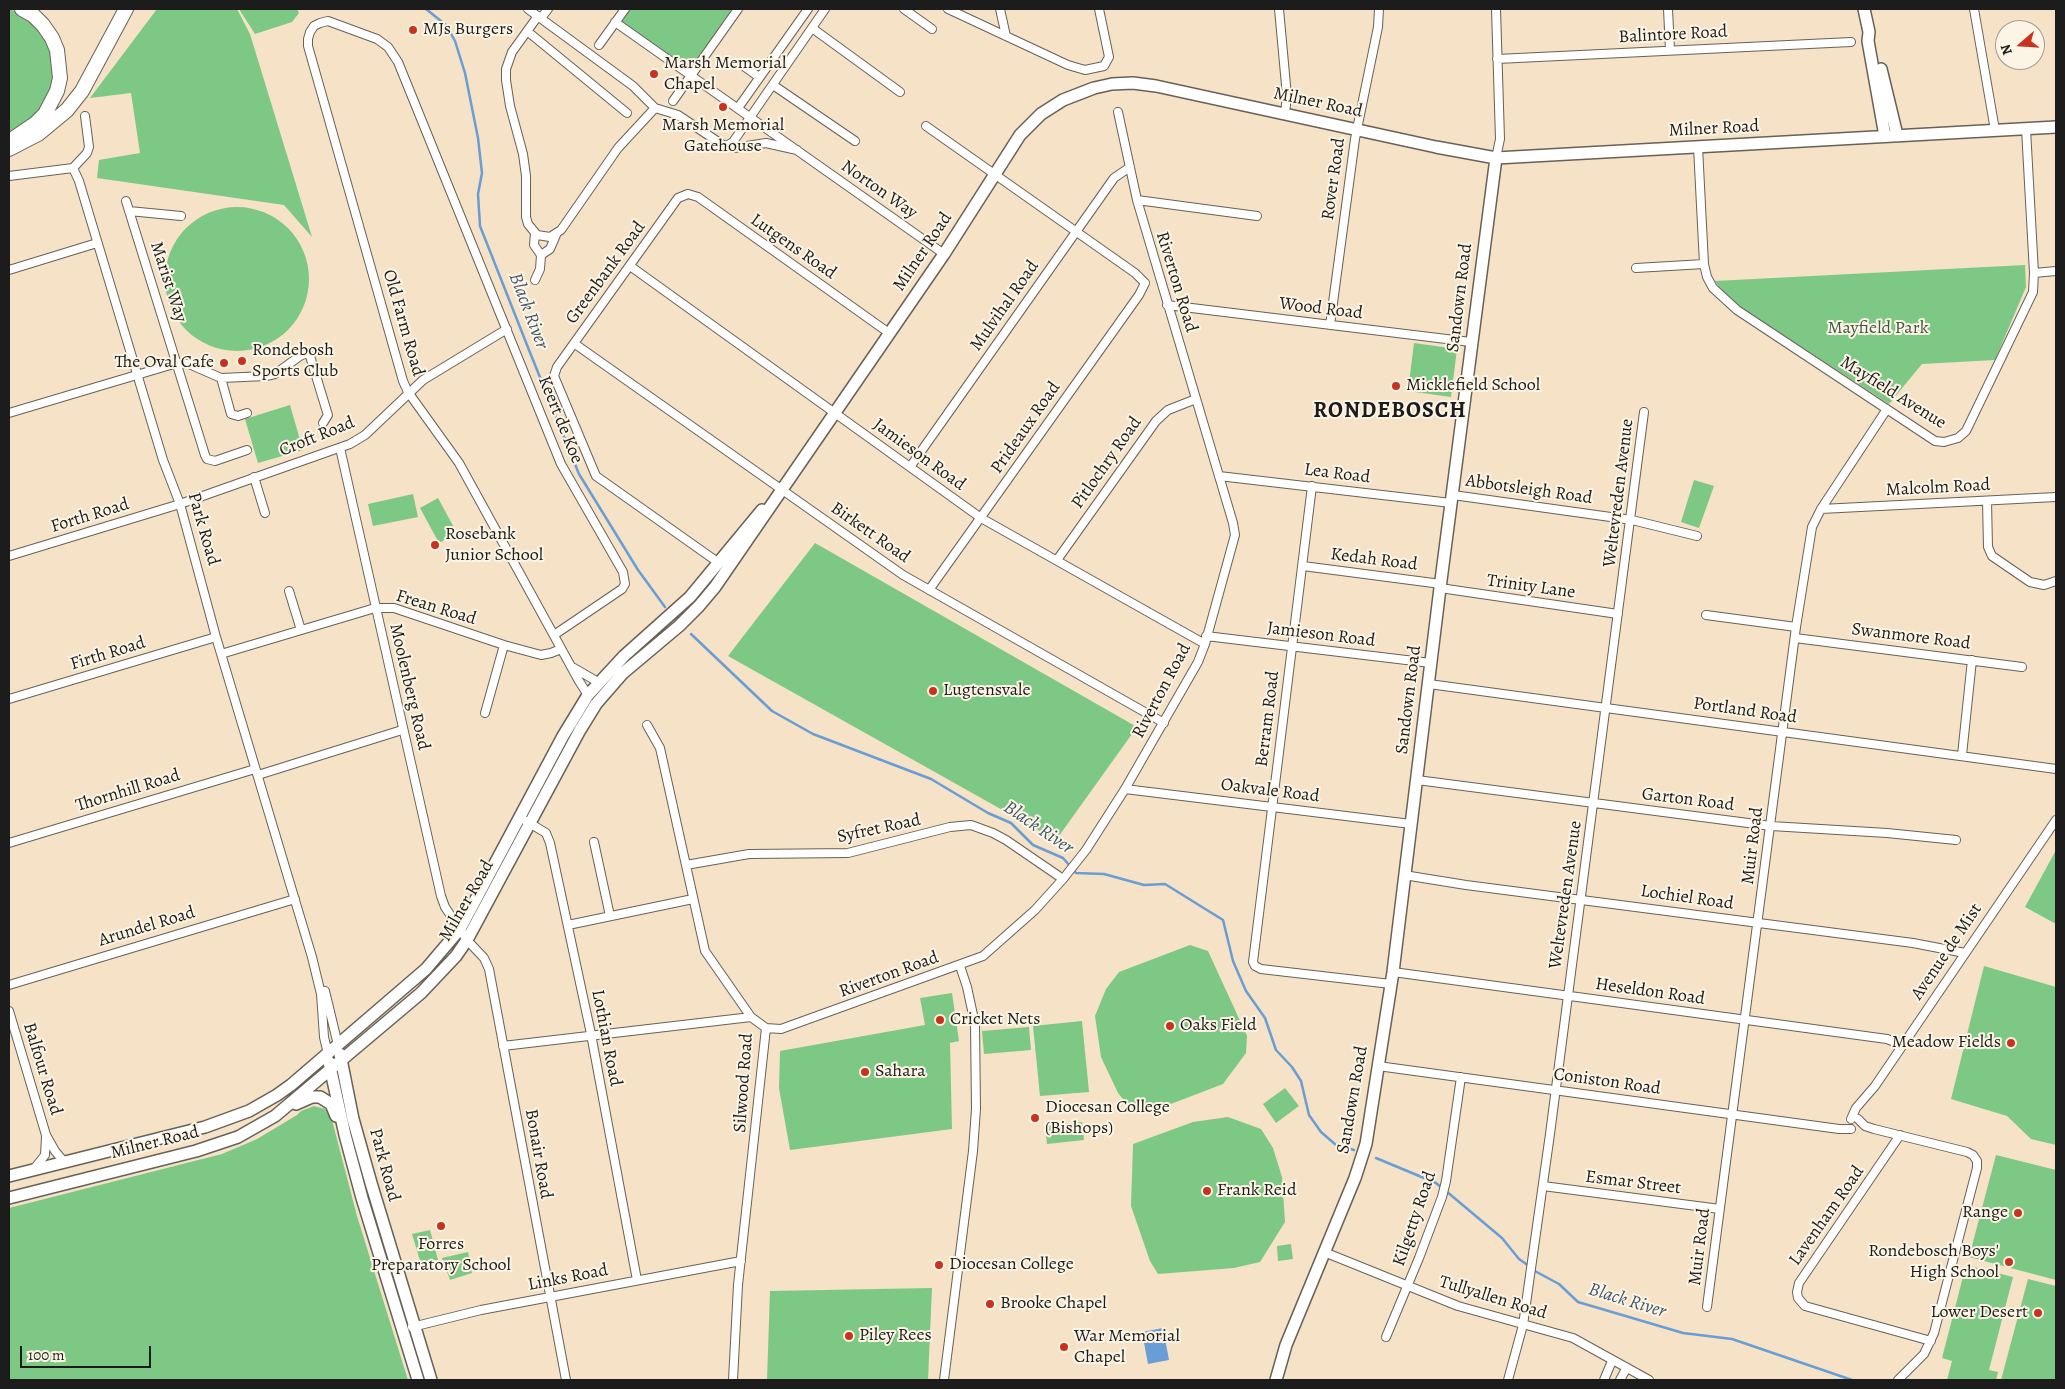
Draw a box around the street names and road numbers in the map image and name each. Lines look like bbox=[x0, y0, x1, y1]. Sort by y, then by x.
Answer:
street label: Balintore Road bbox=[1618, 21, 1728, 49]
street label: Milner Road bbox=[1272, 83, 1364, 123]
street label: Milner Road bbox=[1668, 116, 1760, 142]
street label: Rover Road bbox=[1318, 136, 1350, 222]
street label: Norton Way bbox=[837, 156, 921, 224]
street label: Milner Road bbox=[889, 208, 957, 296]
street label: Lutgens Road bbox=[746, 209, 840, 285]
street label: Greenbank Road bbox=[561, 217, 651, 329]
street label: Riverton Road bbox=[1150, 229, 1202, 335]
street label: Marist Way bbox=[145, 239, 191, 325]
street label: Sandown Road bbox=[1443, 242, 1477, 354]
street label: Mulvihal Road bbox=[966, 257, 1044, 355]
street label: Old Farm Road bbox=[377, 267, 429, 379]
street label: Wood Road bbox=[1278, 293, 1364, 325]
street label: Mayfield Avenue bbox=[1836, 352, 1950, 434]
street label: Keert de Koe bbox=[533, 373, 587, 467]
street label: Prideaux Road bbox=[986, 378, 1066, 478]
street label: Croft Road bbox=[276, 412, 358, 462]
street label: Pitlochry Road bbox=[1067, 413, 1147, 513]
street label: Jamieson Road bbox=[869, 414, 969, 496]
street label: Weltevreden Avenue bbox=[1599, 418, 1639, 568]
street label: Lea Road bbox=[1303, 459, 1371, 489]
street label: Abbotsleigh Road bbox=[1464, 470, 1594, 510]
street label: Malcolm Road bbox=[1885, 474, 1991, 502]
street label: Park Road bbox=[182, 490, 224, 568]
street label: Forth Road bbox=[48, 494, 132, 538]
street label: Birkett Road bbox=[826, 498, 914, 568]
street label: Kedah Road bbox=[1329, 544, 1419, 576]
street label: Trinity Lane bbox=[1485, 570, 1577, 604]
street label: Frean Road bbox=[393, 586, 479, 630]
street label: Jamieson Road bbox=[1266, 618, 1376, 652]
street label: Swanmore Road bbox=[1850, 619, 1972, 655]
street label: Moolenberg Road bbox=[384, 622, 434, 752]
street label: Firth Road bbox=[68, 632, 148, 676]
street label: Riverton Road bbox=[1128, 640, 1196, 742]
street label: Sandown Road bbox=[1392, 644, 1426, 756]
street label: Berram Road bbox=[1251, 670, 1285, 768]
street label: Portland Road bbox=[1692, 693, 1798, 729]
street label: Thornhill Road bbox=[73, 765, 183, 817]
street label: Oakvale Road bbox=[1219, 774, 1321, 808]
street label: Garton Road bbox=[1641, 784, 1735, 816]
street label: Muir Road bbox=[1738, 806, 1768, 886]
street label: Syfret Road bbox=[835, 810, 923, 848]
street label: Weltevreden Avenue bbox=[1545, 820, 1587, 970]
street label: Milner Road bbox=[435, 856, 499, 946]
street label: Lochiel Road bbox=[1639, 881, 1735, 915]
street label: Avenue de Mist bbox=[1907, 900, 1987, 1004]
street label: Arundel Road bbox=[96, 902, 198, 952]
street label: Riverton Road bbox=[836, 947, 942, 1003]
street label: Heseldon Road bbox=[1594, 974, 1706, 1010]
street label: Lothian Road bbox=[586, 988, 626, 1088]
street label: Balfour Road bbox=[18, 1020, 66, 1118]
street label: Silwood Road bbox=[730, 1032, 758, 1134]
street label: Sandown Road bbox=[1333, 1044, 1373, 1156]
street label: Coniston Road bbox=[1552, 1064, 1662, 1100]
street label: Bonair Road bbox=[519, 1107, 557, 1201]
street label: Milner Road bbox=[109, 1122, 201, 1164]
street label: Park Road bbox=[364, 1126, 404, 1204]
street label: Lavenham Road bbox=[1785, 1162, 1869, 1270]
street label: Esmar Street bbox=[1584, 1166, 1682, 1200]
street label: Kilgetty Road bbox=[1389, 1169, 1441, 1269]
street label: Muir Road bbox=[1685, 1207, 1715, 1287]
street label: Links Road bbox=[526, 1260, 610, 1296]
street label: Tullyallen Road bbox=[1436, 1271, 1550, 1325]

